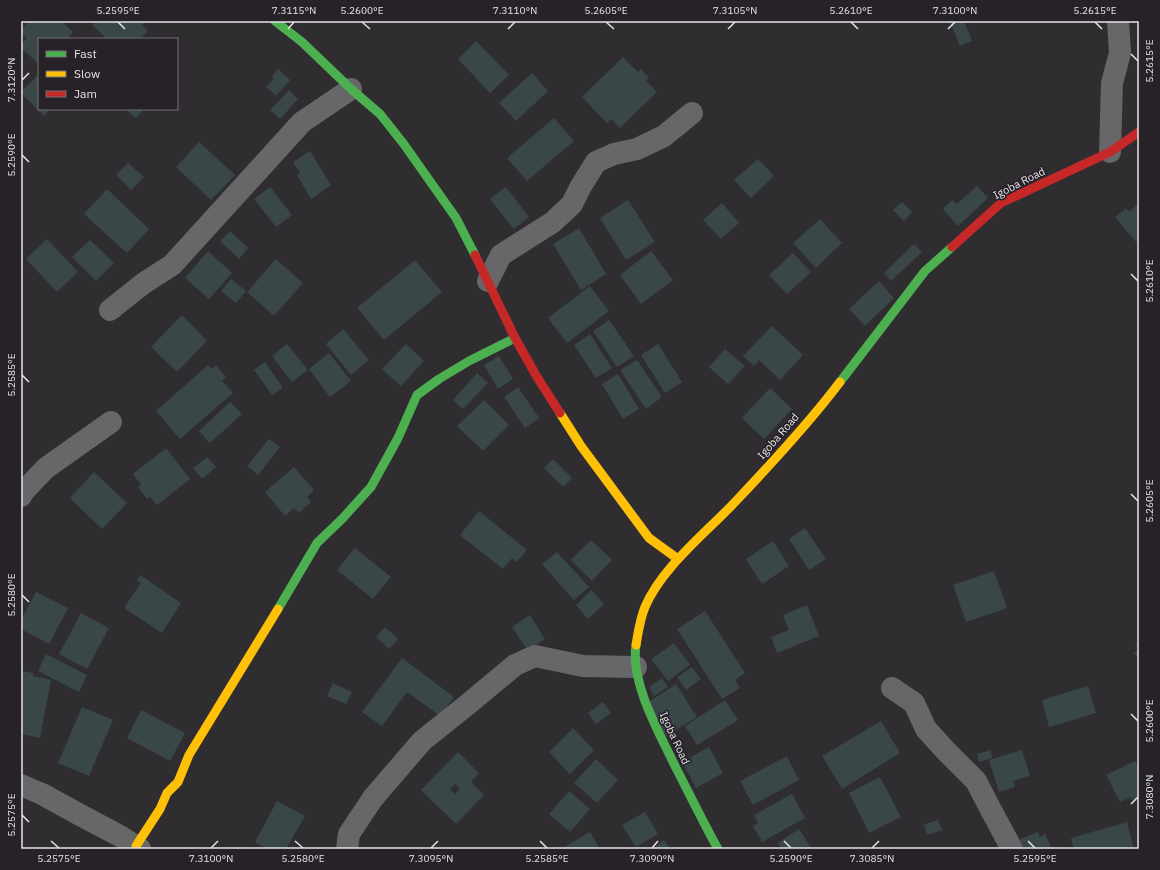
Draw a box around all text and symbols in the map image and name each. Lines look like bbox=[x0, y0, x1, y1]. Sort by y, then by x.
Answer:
text: 5.2595°E bbox=[96, 4, 140, 17]
text: 7.3115°N bbox=[272, 4, 316, 17]
text: 5.2600°E bbox=[340, 4, 384, 17]
text: 7.3110°N bbox=[493, 4, 537, 17]
text: 5.2605°E bbox=[584, 4, 628, 17]
text: 7.3105°N bbox=[713, 4, 757, 17]
text: 5.2610°E bbox=[829, 4, 873, 17]
text: 7.3100°N bbox=[933, 4, 977, 17]
text: 5.2615°E bbox=[1073, 4, 1117, 17]
legend bbox=[38, 38, 178, 110]
text: 5.2615°E bbox=[1143, 39, 1156, 83]
text: Fast bbox=[74, 46, 97, 61]
text: 7.3120°N bbox=[5, 58, 18, 102]
text: Slow bbox=[74, 66, 100, 81]
text: Jam bbox=[74, 86, 97, 101]
text: 5.2590°E bbox=[5, 133, 18, 177]
street label: Igoba Road bbox=[991, 164, 1047, 202]
text: 5.2610°E bbox=[1143, 259, 1156, 303]
text: 5.2585°E bbox=[5, 353, 18, 397]
street label: Igoba Road bbox=[754, 410, 802, 462]
text: 5.2605°E bbox=[1143, 479, 1156, 523]
text: 5.2580°E bbox=[5, 573, 18, 617]
text: 5.2600°E bbox=[1143, 699, 1156, 743]
street label: Igoba Road bbox=[657, 709, 693, 767]
text: 7.3080°N bbox=[1143, 775, 1156, 819]
text: 5.2575°E bbox=[5, 793, 18, 837]
text: 5.2575°E bbox=[37, 852, 81, 865]
text: 7.3100°N bbox=[189, 852, 233, 865]
text: 5.2580°E bbox=[281, 852, 325, 865]
text: 7.3095°N bbox=[409, 852, 453, 865]
text: 5.2585°E bbox=[525, 852, 569, 865]
text: 7.3090°N bbox=[630, 852, 674, 865]
text: 5.2590°E bbox=[769, 852, 813, 865]
text: 7.3085°N bbox=[850, 852, 894, 865]
text: 5.2595°E bbox=[1013, 852, 1057, 865]

